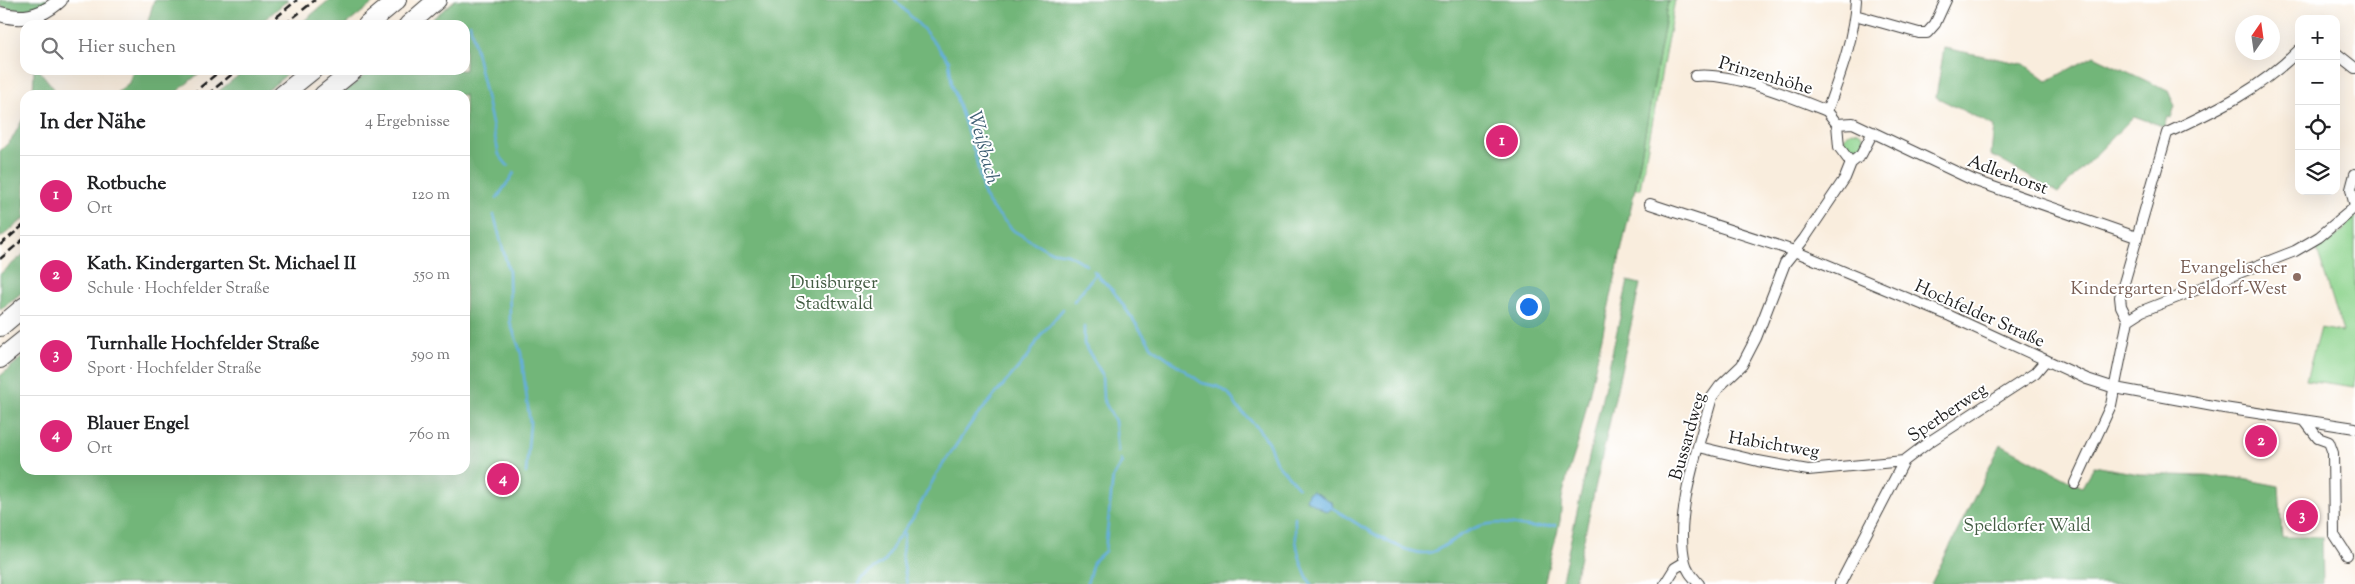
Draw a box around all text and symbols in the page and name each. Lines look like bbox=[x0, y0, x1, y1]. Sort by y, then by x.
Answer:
north arrow bbox=[2235, 15, 2280, 60]
map controls bbox=[2295, 15, 2340, 195]
button: + bbox=[2295, 15, 2340, 60]
search box bbox=[20, 20, 470, 75]
icon: search bbox=[38, 34, 66, 62]
text: Hier suchen bbox=[78, 34, 176, 61]
street label: Prinzenhöhe bbox=[1715, 51, 1816, 103]
button: − bbox=[2295, 60, 2340, 105]
button: locate bbox=[2295, 105, 2340, 150]
text: In der Nähe bbox=[40, 108, 146, 138]
water label: Weißbach bbox=[960, 108, 1005, 188]
text: 4 Ergebnisse bbox=[365, 111, 450, 134]
pin: 1 bbox=[1486, 122, 1518, 160]
street label: Adlerhorst bbox=[1963, 149, 2051, 202]
button: layers bbox=[2295, 150, 2340, 195]
text: Rotbuche bbox=[87, 171, 166, 198]
text: 1 bbox=[53, 184, 59, 207]
text: 120 m bbox=[412, 184, 450, 207]
text: Ort bbox=[87, 198, 112, 221]
text: Kath. Kindergarten St. Michael II bbox=[87, 251, 356, 278]
place label: Evangelischer Kindergarten Speldorf-West bbox=[2071, 256, 2287, 303]
text: 2 bbox=[52, 264, 60, 287]
text: 550 m bbox=[414, 264, 450, 287]
park label: Duisburger Stadtwald bbox=[790, 271, 878, 318]
marker: Evangelischer Kindergarten Speldorf-West bbox=[2291, 271, 2303, 283]
street label: Hochfelder Straße bbox=[1910, 274, 2049, 355]
text: Schule · Hochfelder Straße bbox=[87, 278, 270, 301]
your location bbox=[1516, 294, 1542, 320]
text: Turnhalle Hochfelder Straße bbox=[87, 331, 319, 358]
text: 3 bbox=[53, 344, 59, 367]
text: 590 m bbox=[412, 344, 450, 367]
text: Sport · Hochfelder Straße bbox=[87, 358, 261, 381]
street label: Sperberweg bbox=[1903, 377, 1993, 450]
street label: Bussardweg bbox=[1664, 389, 1714, 484]
text: Blauer Engel bbox=[87, 411, 189, 438]
pin: 2 bbox=[2245, 422, 2277, 460]
text: 4 bbox=[52, 424, 60, 447]
text: 760 m bbox=[409, 424, 450, 447]
street label: Habichtweg bbox=[1726, 426, 1821, 466]
text: Ort bbox=[87, 438, 112, 461]
pin: 4 bbox=[487, 460, 519, 498]
pin: 3 bbox=[2286, 497, 2318, 535]
park label: Speldorfer Wald bbox=[1963, 514, 2091, 540]

